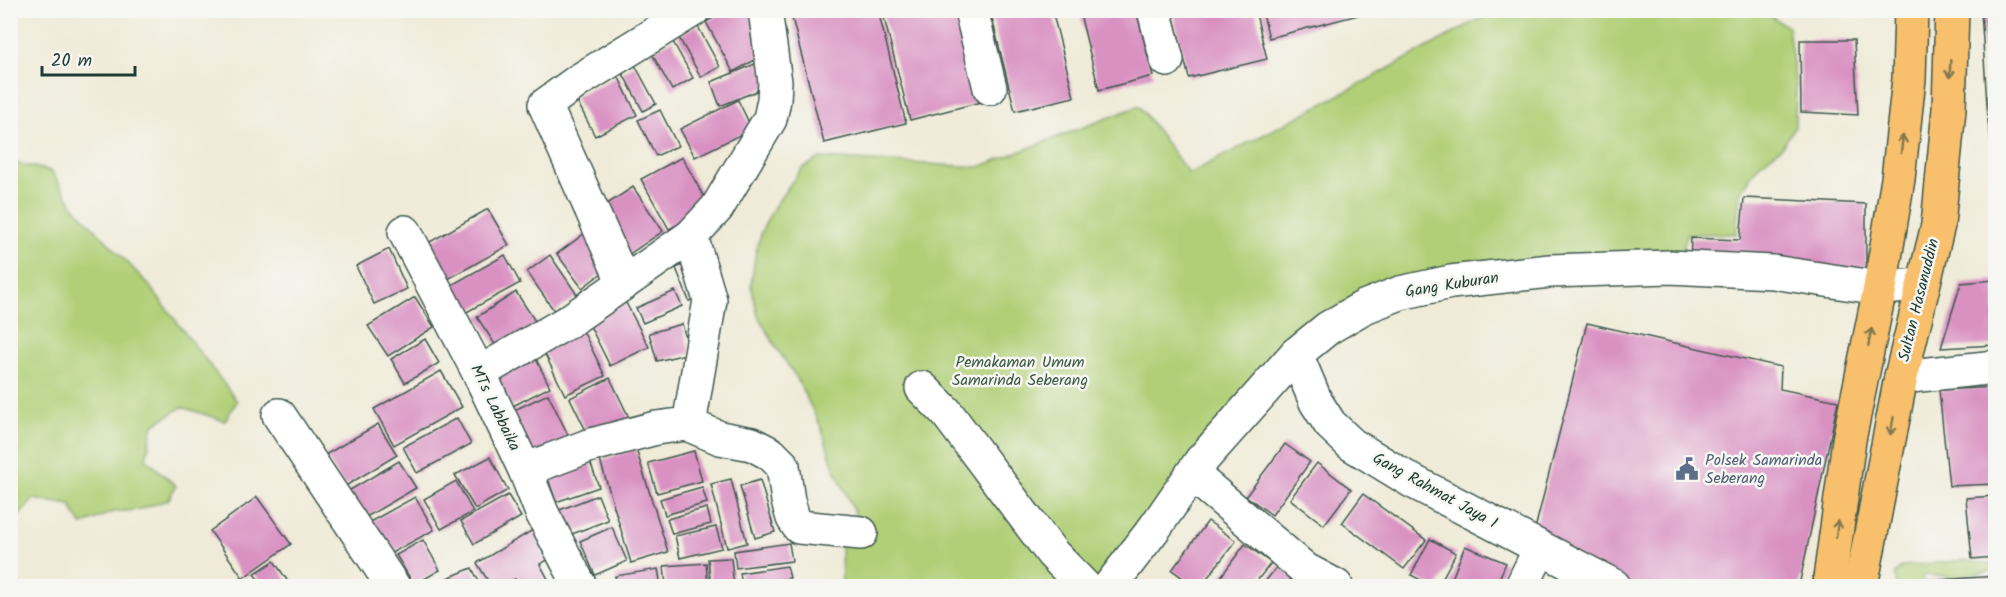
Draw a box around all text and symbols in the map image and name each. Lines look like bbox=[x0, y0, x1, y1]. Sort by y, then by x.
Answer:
scale bar bbox=[42, 39, 135, 77]
text: 20 m bbox=[51, 47, 92, 76]
one-way arrow bbox=[1945, 58, 1956, 78]
one-way arrow bbox=[1897, 135, 1908, 155]
street label: Sultan Hasanuddin bbox=[1892, 236, 1946, 364]
street label: Gang Kuburan bbox=[1403, 265, 1501, 305]
one-way arrow bbox=[1865, 327, 1876, 347]
park label: Pemakaman Umum Samarinda Seberang bbox=[952, 350, 1088, 393]
street label: MTs Labbaika bbox=[463, 360, 527, 456]
one-way arrow bbox=[1886, 416, 1897, 436]
street label: Gang Rahmat Jaya 1 bbox=[1368, 446, 1502, 536]
place label: Polsek Samarinda Seberang bbox=[1705, 448, 1822, 491]
public building icon: Polsek Samarinda Seberang bbox=[1674, 456, 1700, 482]
one-way arrow bbox=[1832, 519, 1843, 539]

